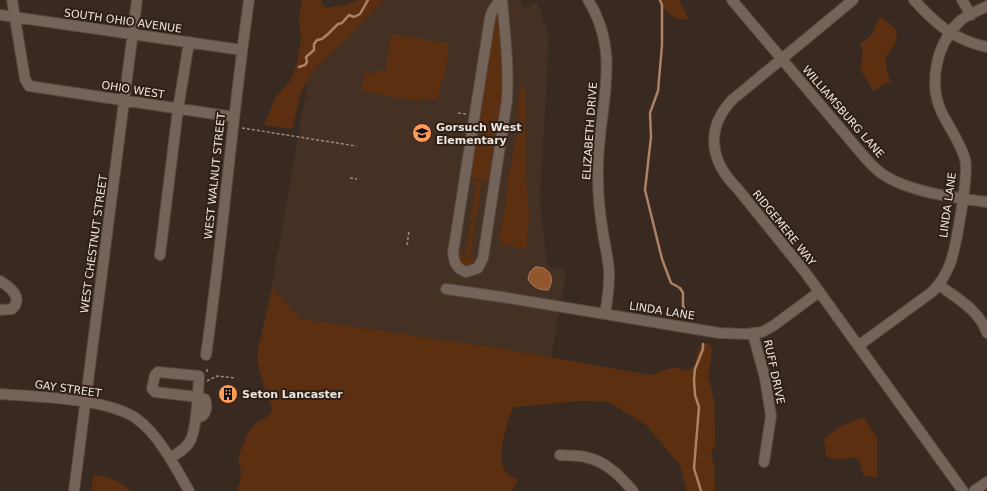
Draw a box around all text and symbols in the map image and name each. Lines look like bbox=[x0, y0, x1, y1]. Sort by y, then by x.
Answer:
street label: SOUTH OHIO AVENUE bbox=[63, 6, 183, 36]
street label: WILLIAMSBURG LANE bbox=[799, 63, 887, 161]
street label: OHIO WEST bbox=[100, 79, 166, 101]
street label: ELIZABETH DRIVE bbox=[580, 82, 600, 180]
street label: WEST WALNUT STREET bbox=[202, 112, 228, 240]
place label: Gorsuch West Elementary bbox=[436, 121, 522, 147]
school or university icon: Gorsuch West Elementary bbox=[411, 122, 433, 144]
street label: LINDA LANE bbox=[937, 171, 959, 239]
street label: WEST CHESTNUT STREET bbox=[78, 173, 110, 314]
street label: RIDGEMERE WAY bbox=[750, 188, 818, 268]
street label: LINDA LANE bbox=[628, 299, 696, 323]
street label: RUFF DRIVE bbox=[761, 339, 787, 406]
street label: GAY STREET bbox=[34, 378, 103, 400]
building icon: Seton Lancaster bbox=[217, 383, 239, 405]
place label: Seton Lancaster bbox=[242, 388, 343, 401]

